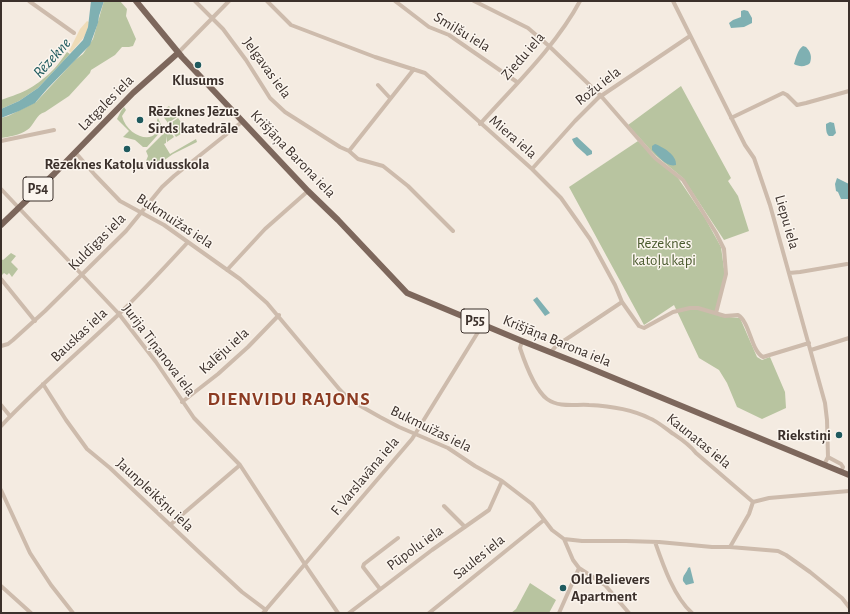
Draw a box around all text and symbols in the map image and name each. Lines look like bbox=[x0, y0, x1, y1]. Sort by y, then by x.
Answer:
street label: Smilšu iela bbox=[430, 8, 494, 56]
street label: Ziedu iela bbox=[497, 28, 549, 84]
water label: Rēzekne bbox=[29, 34, 75, 82]
street label: Jelgavas iela bbox=[239, 34, 295, 102]
marker: Klusums bbox=[193, 60, 203, 70]
street label: Rožu iela bbox=[572, 63, 624, 109]
street label: Latgales iela bbox=[74, 71, 138, 135]
place label: Klusums bbox=[172, 71, 224, 89]
place label: Rēzeknes Jēzus Sirds katedrāle bbox=[148, 102, 239, 137]
street label: Krišjāņa Barona iela bbox=[247, 106, 339, 202]
street label: Miera iela bbox=[485, 111, 541, 163]
marker: Rēzeknes Jēzus Sirds katedrāle bbox=[135, 115, 145, 125]
marker: Rēzeknes Katoļu vidusskola bbox=[122, 144, 132, 154]
place label: Rēzeknes Katoļu vidusskola bbox=[45, 155, 209, 173]
road number: P54 bbox=[23, 177, 53, 201]
street label: Bukmuižas iela bbox=[133, 189, 217, 253]
street label: Liepu iela bbox=[771, 193, 803, 251]
street label: Kuldīgas iela bbox=[64, 209, 130, 275]
park label: Rēzeknes katoļu kapi bbox=[632, 234, 696, 269]
street label: Jurija Tiņanova iela bbox=[118, 300, 200, 400]
street label: Bauskas iela bbox=[47, 304, 111, 366]
road number: P55 bbox=[461, 309, 489, 333]
street label: Krišjāņa Barona iela bbox=[500, 311, 614, 371]
street label: Kalēju iela bbox=[195, 324, 253, 378]
district label: DIENVIDU RAJONS bbox=[207, 388, 371, 410]
street label: Bukmuižas iela bbox=[387, 402, 475, 456]
street label: Kaunatas iela bbox=[663, 409, 735, 473]
place label: Riekstiņi bbox=[777, 426, 831, 444]
marker: Riekstiņi bbox=[834, 430, 844, 440]
street label: F. Varslavāna iela bbox=[327, 433, 403, 519]
street label: Jaunpleikšņu iela bbox=[112, 454, 198, 536]
street label: Pūpolu iela bbox=[383, 522, 447, 574]
street label: Saules iela bbox=[450, 531, 508, 583]
place label: Old Believers Apartment bbox=[571, 570, 650, 605]
marker: Old Believers Apartment bbox=[558, 583, 568, 593]

